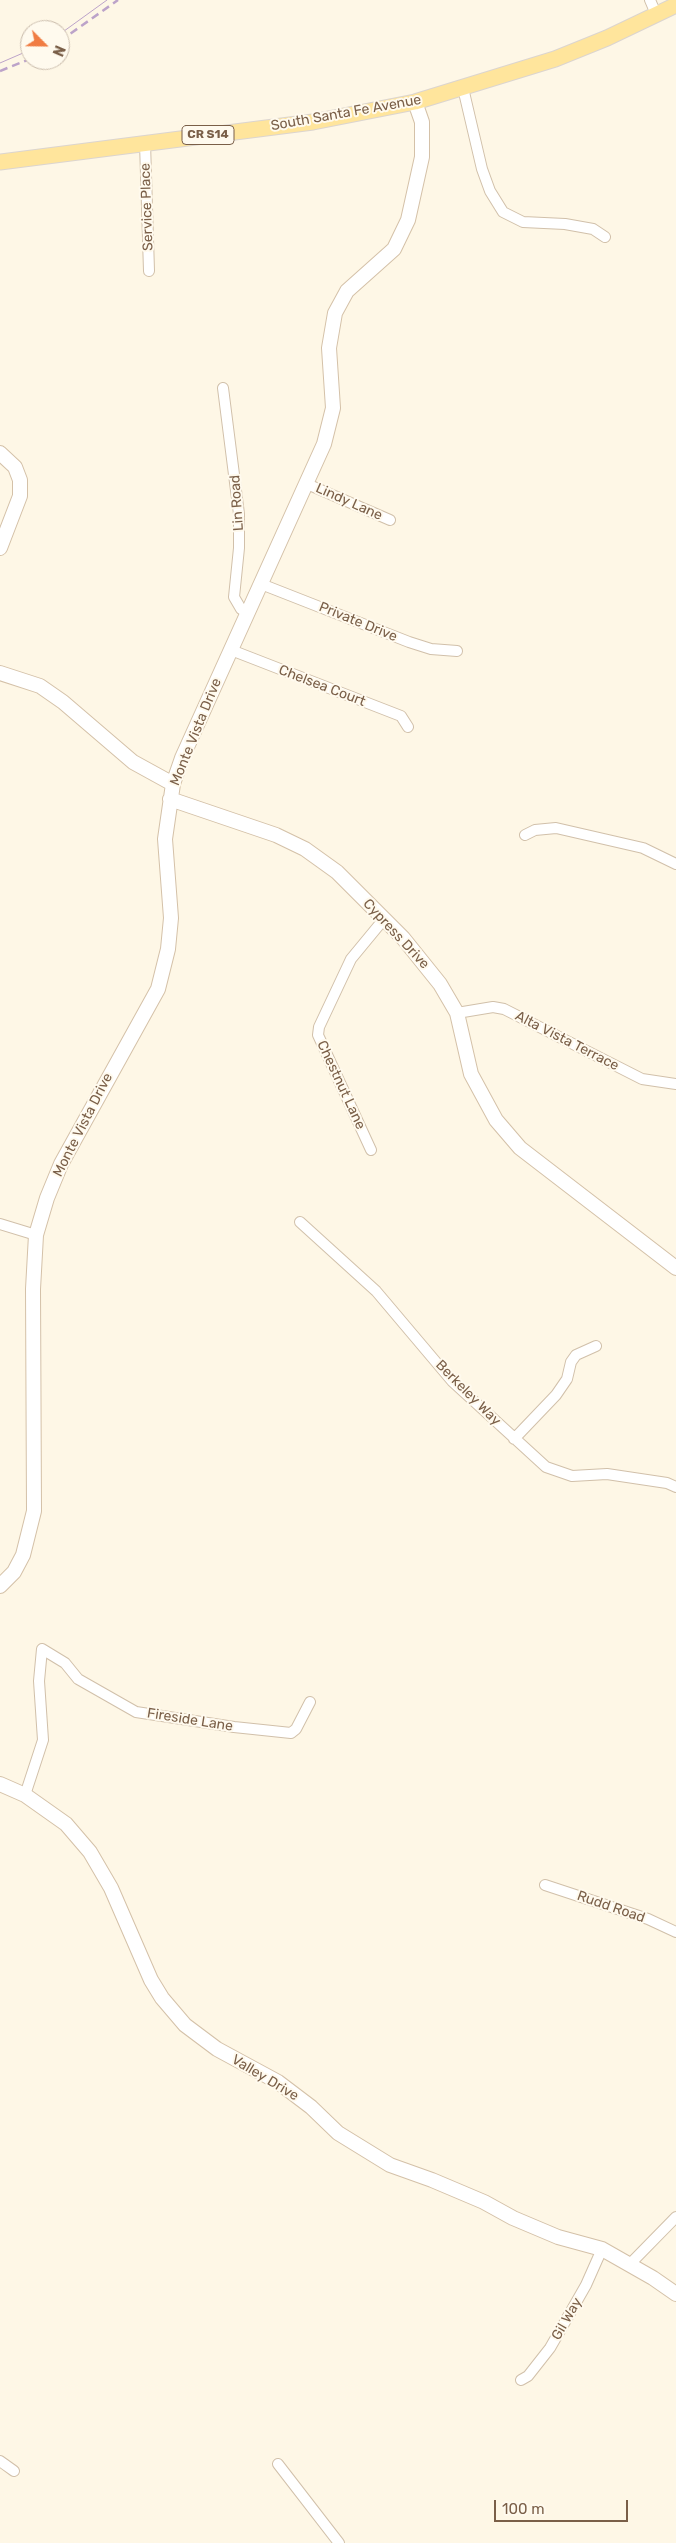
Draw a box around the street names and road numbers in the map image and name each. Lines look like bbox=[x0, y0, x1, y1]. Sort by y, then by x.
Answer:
street label: South Santa Fe Avenue bbox=[270, 91, 422, 135]
road number: CR S14 bbox=[182, 126, 234, 144]
street label: Service Place bbox=[137, 163, 157, 251]
street label: Lin Road bbox=[227, 474, 247, 532]
street label: Lindy Lane bbox=[313, 480, 385, 524]
street label: Private Drive bbox=[316, 599, 400, 645]
street label: Chelsea Court bbox=[276, 662, 368, 710]
street label: Monte Vista Drive bbox=[167, 676, 225, 788]
street label: Cypress Drive bbox=[359, 895, 433, 973]
street label: Alta Vista Terrace bbox=[512, 1008, 622, 1074]
street label: Chestnut Lane bbox=[313, 1038, 369, 1132]
street label: Monte Vista Drive bbox=[50, 1070, 116, 1180]
street label: Berkeley Way bbox=[432, 1357, 504, 1429]
street label: Fireside Lane bbox=[146, 1705, 234, 1735]
street label: Rudd Road bbox=[575, 1888, 647, 1926]
street label: Valley Drive bbox=[228, 2051, 302, 2105]
street label: Gil Way bbox=[548, 2295, 586, 2343]

